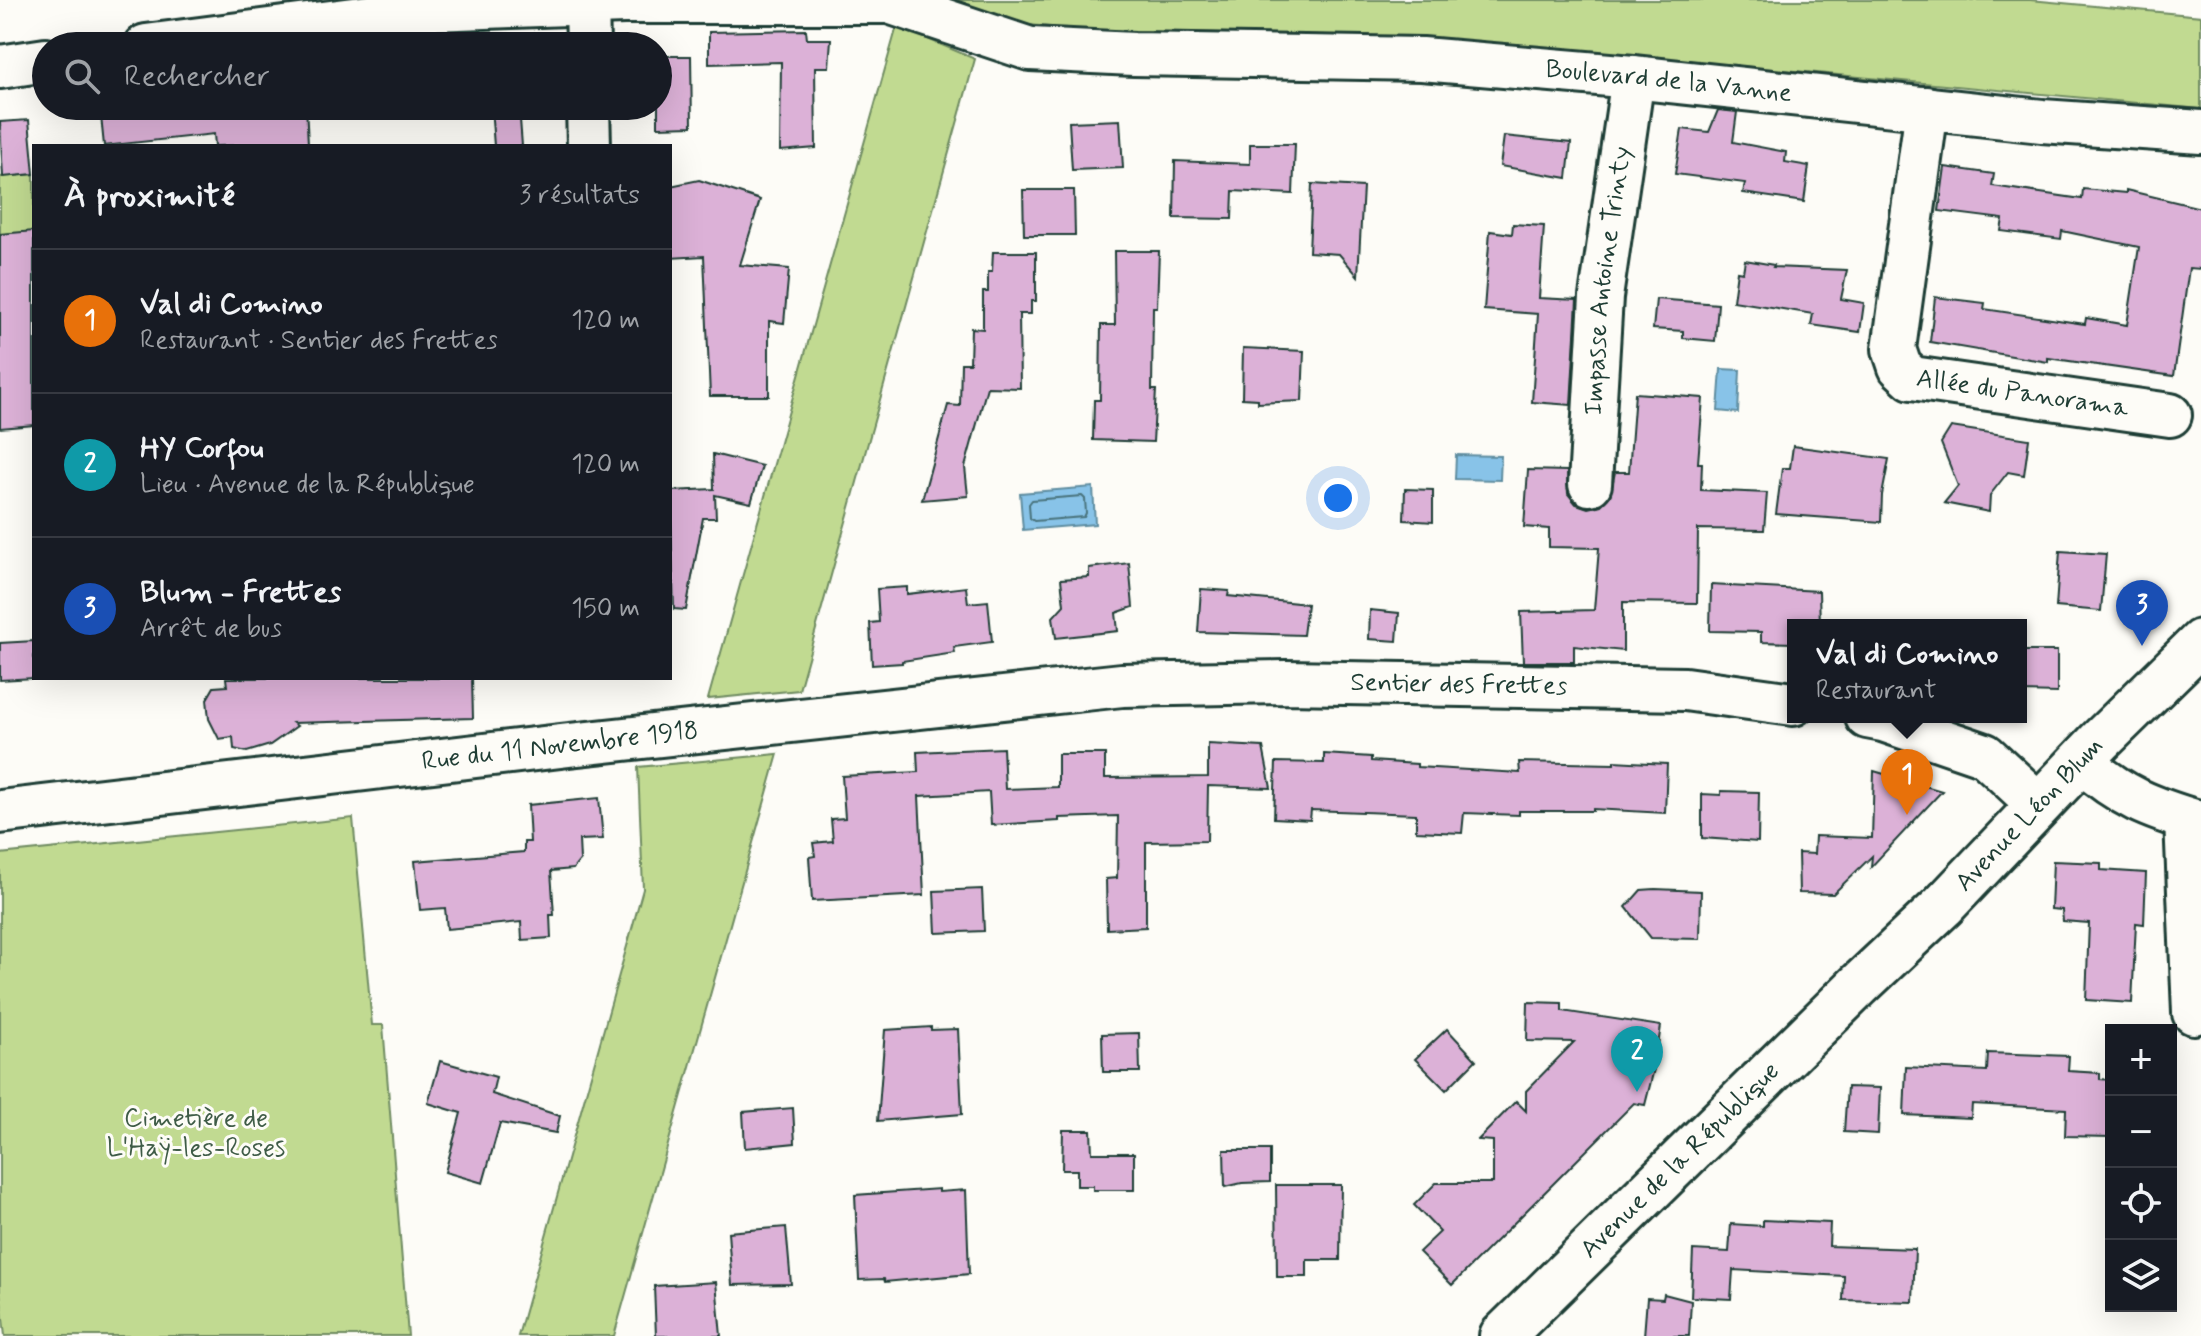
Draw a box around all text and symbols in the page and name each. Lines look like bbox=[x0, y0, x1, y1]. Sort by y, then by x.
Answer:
search box bbox=[32, 32, 672, 120]
street label: Boulevard de la Vanne bbox=[1544, 53, 1794, 111]
icon: search bbox=[60, 54, 104, 98]
text: Rechercher bbox=[124, 57, 270, 96]
street label: Impasse Antoine Trinty bbox=[1577, 144, 1640, 416]
text: À proximité bbox=[64, 174, 235, 219]
text: 3 résultats bbox=[519, 179, 640, 213]
text: Val di Comino bbox=[140, 285, 323, 324]
text: 1 bbox=[84, 304, 96, 338]
text: 120 m bbox=[571, 304, 640, 338]
text: Restaurant · Sentier des Frettes bbox=[140, 324, 498, 358]
street label: Allée du Panorama bbox=[1914, 362, 2131, 426]
text: HY Corfou bbox=[140, 429, 264, 468]
text: 2 bbox=[84, 448, 96, 482]
text: 120 m bbox=[571, 448, 640, 482]
text: Lieu · Avenue de la République bbox=[140, 468, 475, 502]
your location bbox=[1318, 478, 1358, 518]
text: Blum - Frettes bbox=[140, 573, 341, 612]
pin: 3 bbox=[2116, 580, 2168, 646]
text: 3 bbox=[84, 592, 96, 626]
text: 150 m bbox=[571, 592, 640, 626]
text: Arrêt de bus bbox=[140, 612, 282, 646]
popup bbox=[1787, 619, 2027, 723]
text: Val di Comino bbox=[1816, 635, 1998, 674]
street label: Sentier des Frettes bbox=[1350, 666, 1568, 704]
text: Restaurant bbox=[1816, 674, 1937, 708]
street label: Rue du 11 Novembre 1918 bbox=[420, 714, 700, 779]
street label: Avenue Léon Blum bbox=[1948, 730, 2112, 899]
pin: 1 bbox=[1881, 749, 1933, 815]
map controls bbox=[2105, 1024, 2177, 1312]
button: + bbox=[2105, 1024, 2177, 1096]
pin: 2 bbox=[1611, 1026, 1663, 1092]
street label: Avenue de la République bbox=[1573, 1055, 1787, 1266]
button: − bbox=[2105, 1096, 2177, 1168]
park label: Cimetière de L'Haÿ-les-Roses bbox=[107, 1102, 285, 1166]
button: locate bbox=[2105, 1168, 2177, 1240]
button: layers bbox=[2105, 1240, 2177, 1312]

